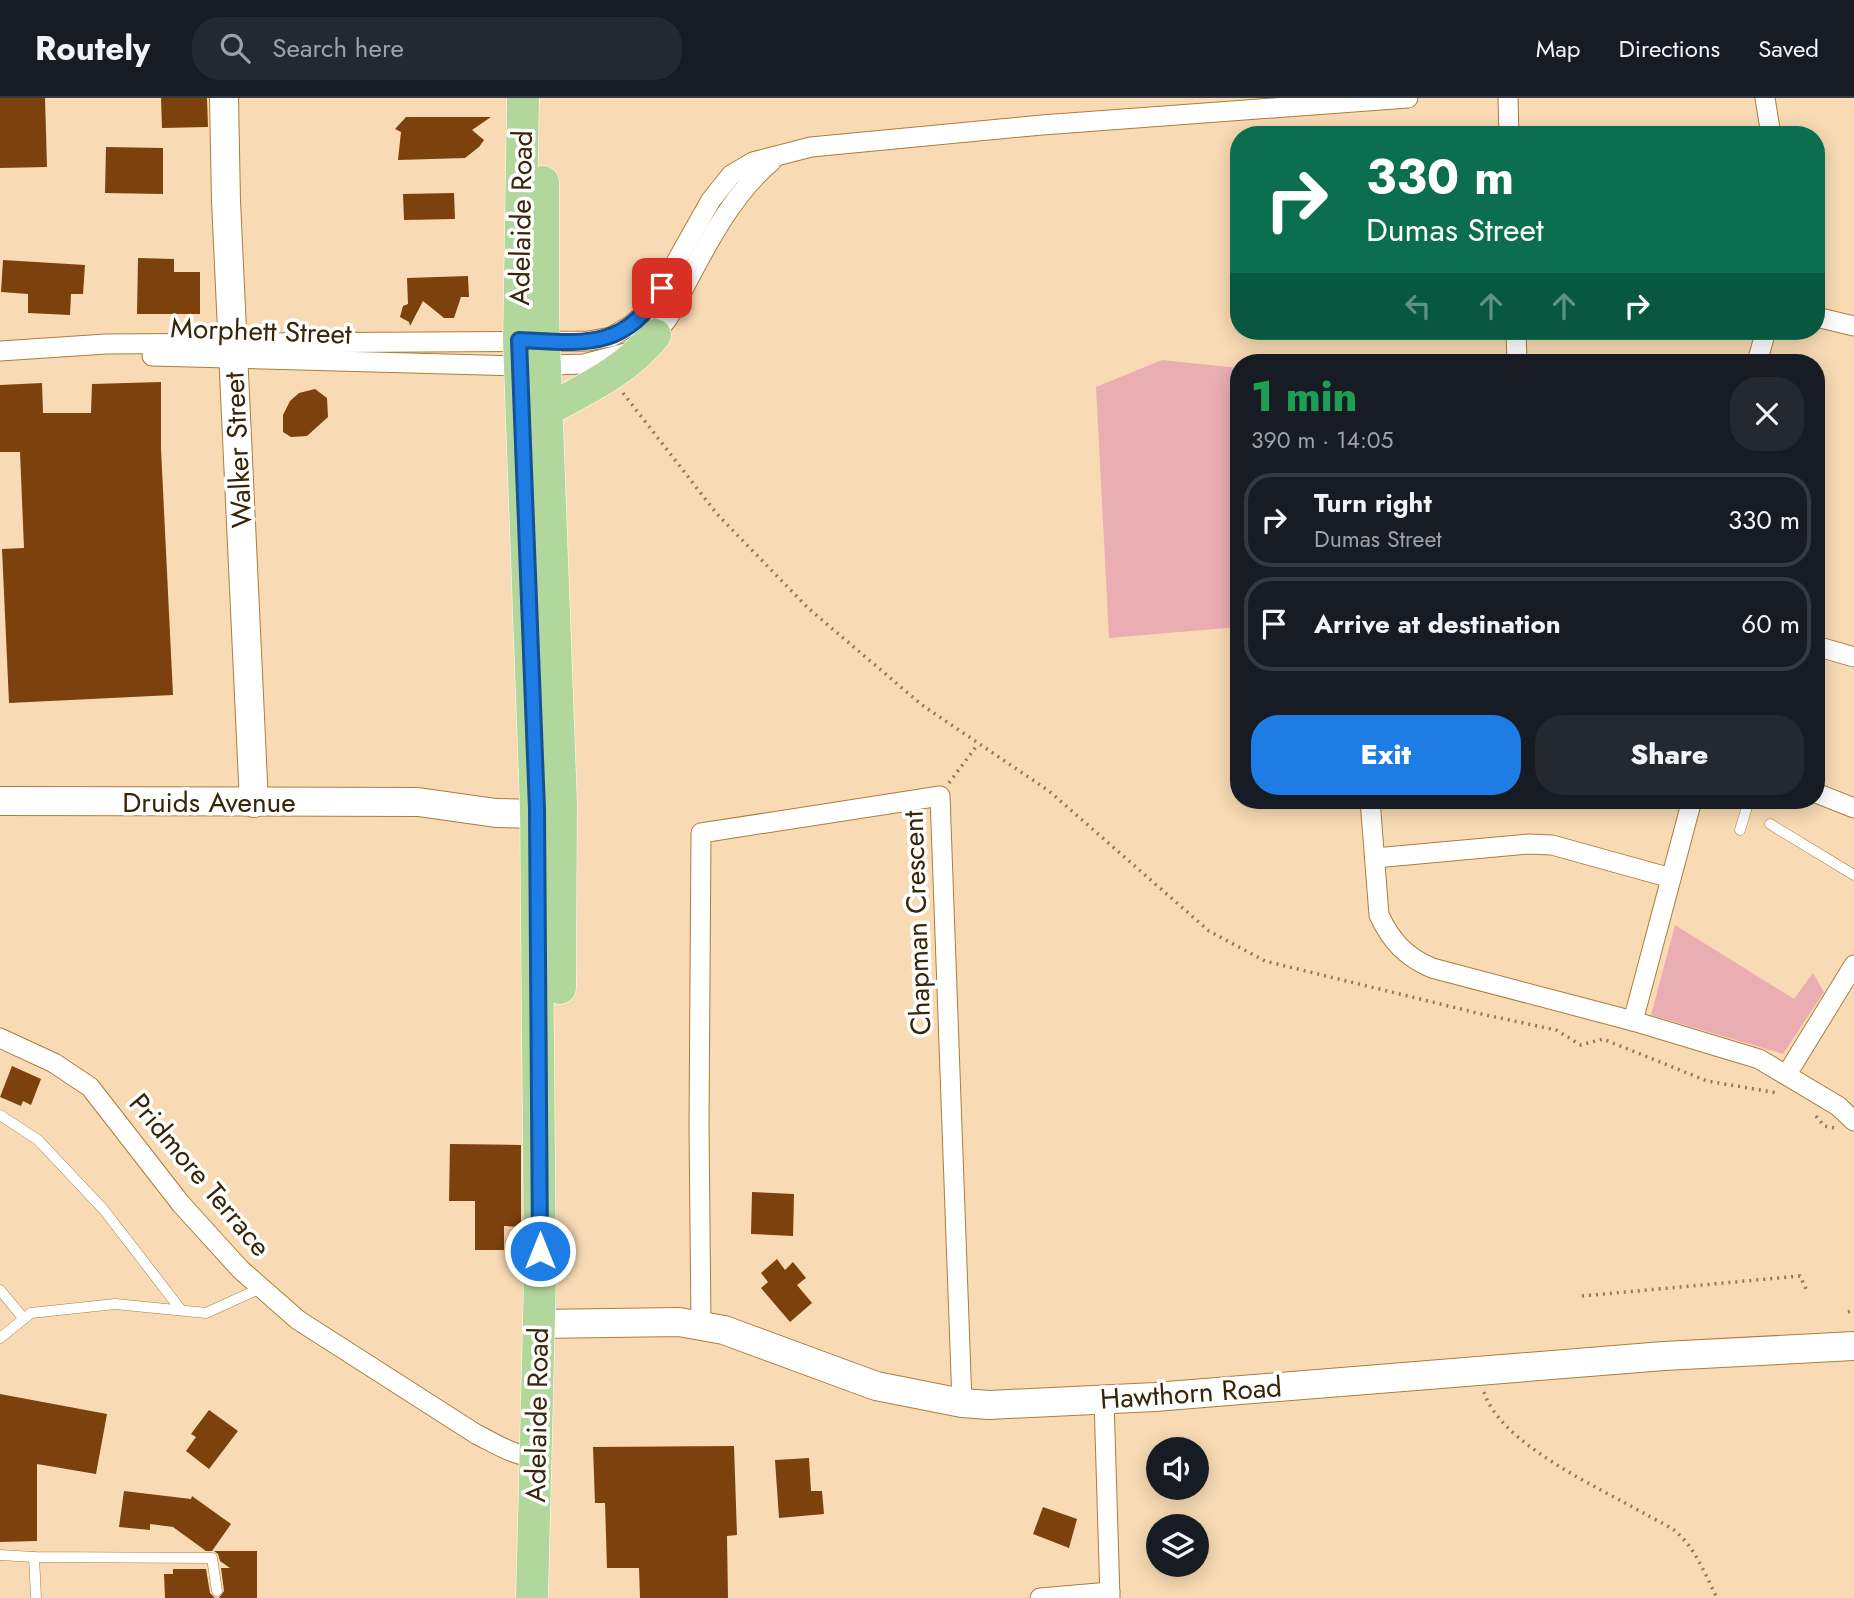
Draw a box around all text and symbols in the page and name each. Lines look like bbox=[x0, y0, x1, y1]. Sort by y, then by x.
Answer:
search box bbox=[192, 17, 682, 80]
text: Routely bbox=[35, 25, 150, 72]
icon: search bbox=[216, 29, 254, 67]
text: Search here bbox=[272, 29, 404, 67]
text: Map bbox=[1536, 31, 1581, 66]
text: Directions bbox=[1619, 31, 1720, 66]
text: Saved bbox=[1758, 31, 1819, 66]
street label: Adelaide Road bbox=[499, 130, 543, 306]
text: 330 m bbox=[1366, 142, 1514, 212]
icon: right bbox=[1251, 154, 1342, 245]
text: Dumas Street bbox=[1366, 207, 1544, 253]
pin bbox=[632, 258, 692, 318]
icon: arrive bbox=[643, 269, 681, 307]
icon: left bbox=[1399, 287, 1437, 325]
icon: ahead bbox=[1472, 287, 1510, 325]
icon: ahead bbox=[1545, 287, 1583, 325]
icon: right bbox=[1618, 287, 1656, 325]
street label: Morphett Street bbox=[170, 307, 353, 355]
text: 1 min bbox=[1251, 366, 1357, 427]
street label: Walker Street bbox=[213, 371, 263, 529]
button: close bbox=[1730, 377, 1804, 451]
text: 390 m · 14:05 bbox=[1251, 423, 1394, 457]
text: Turn right bbox=[1314, 484, 1432, 522]
icon: right bbox=[1255, 501, 1293, 539]
text: 330 m bbox=[1728, 501, 1800, 539]
text: Dumas Street bbox=[1314, 522, 1442, 556]
icon: arrive bbox=[1255, 605, 1293, 643]
text: Arrive at destination bbox=[1314, 605, 1561, 643]
text: 60 m bbox=[1741, 605, 1800, 643]
button: Exit bbox=[1251, 715, 1521, 795]
button: Share bbox=[1535, 715, 1804, 795]
street label: Druids Avenue bbox=[122, 782, 296, 823]
street label: Chapman Crescent bbox=[893, 810, 941, 1036]
street label: Pridmore Terrace bbox=[119, 1084, 281, 1266]
position arrow bbox=[503, 1214, 577, 1288]
street label: Adelaide Road bbox=[515, 1327, 559, 1503]
street label: Hawthorn Road bbox=[1099, 1366, 1283, 1420]
map controls bbox=[1146, 1437, 1209, 1577]
button: sound bbox=[1146, 1437, 1209, 1500]
button: layers bbox=[1146, 1514, 1209, 1577]

